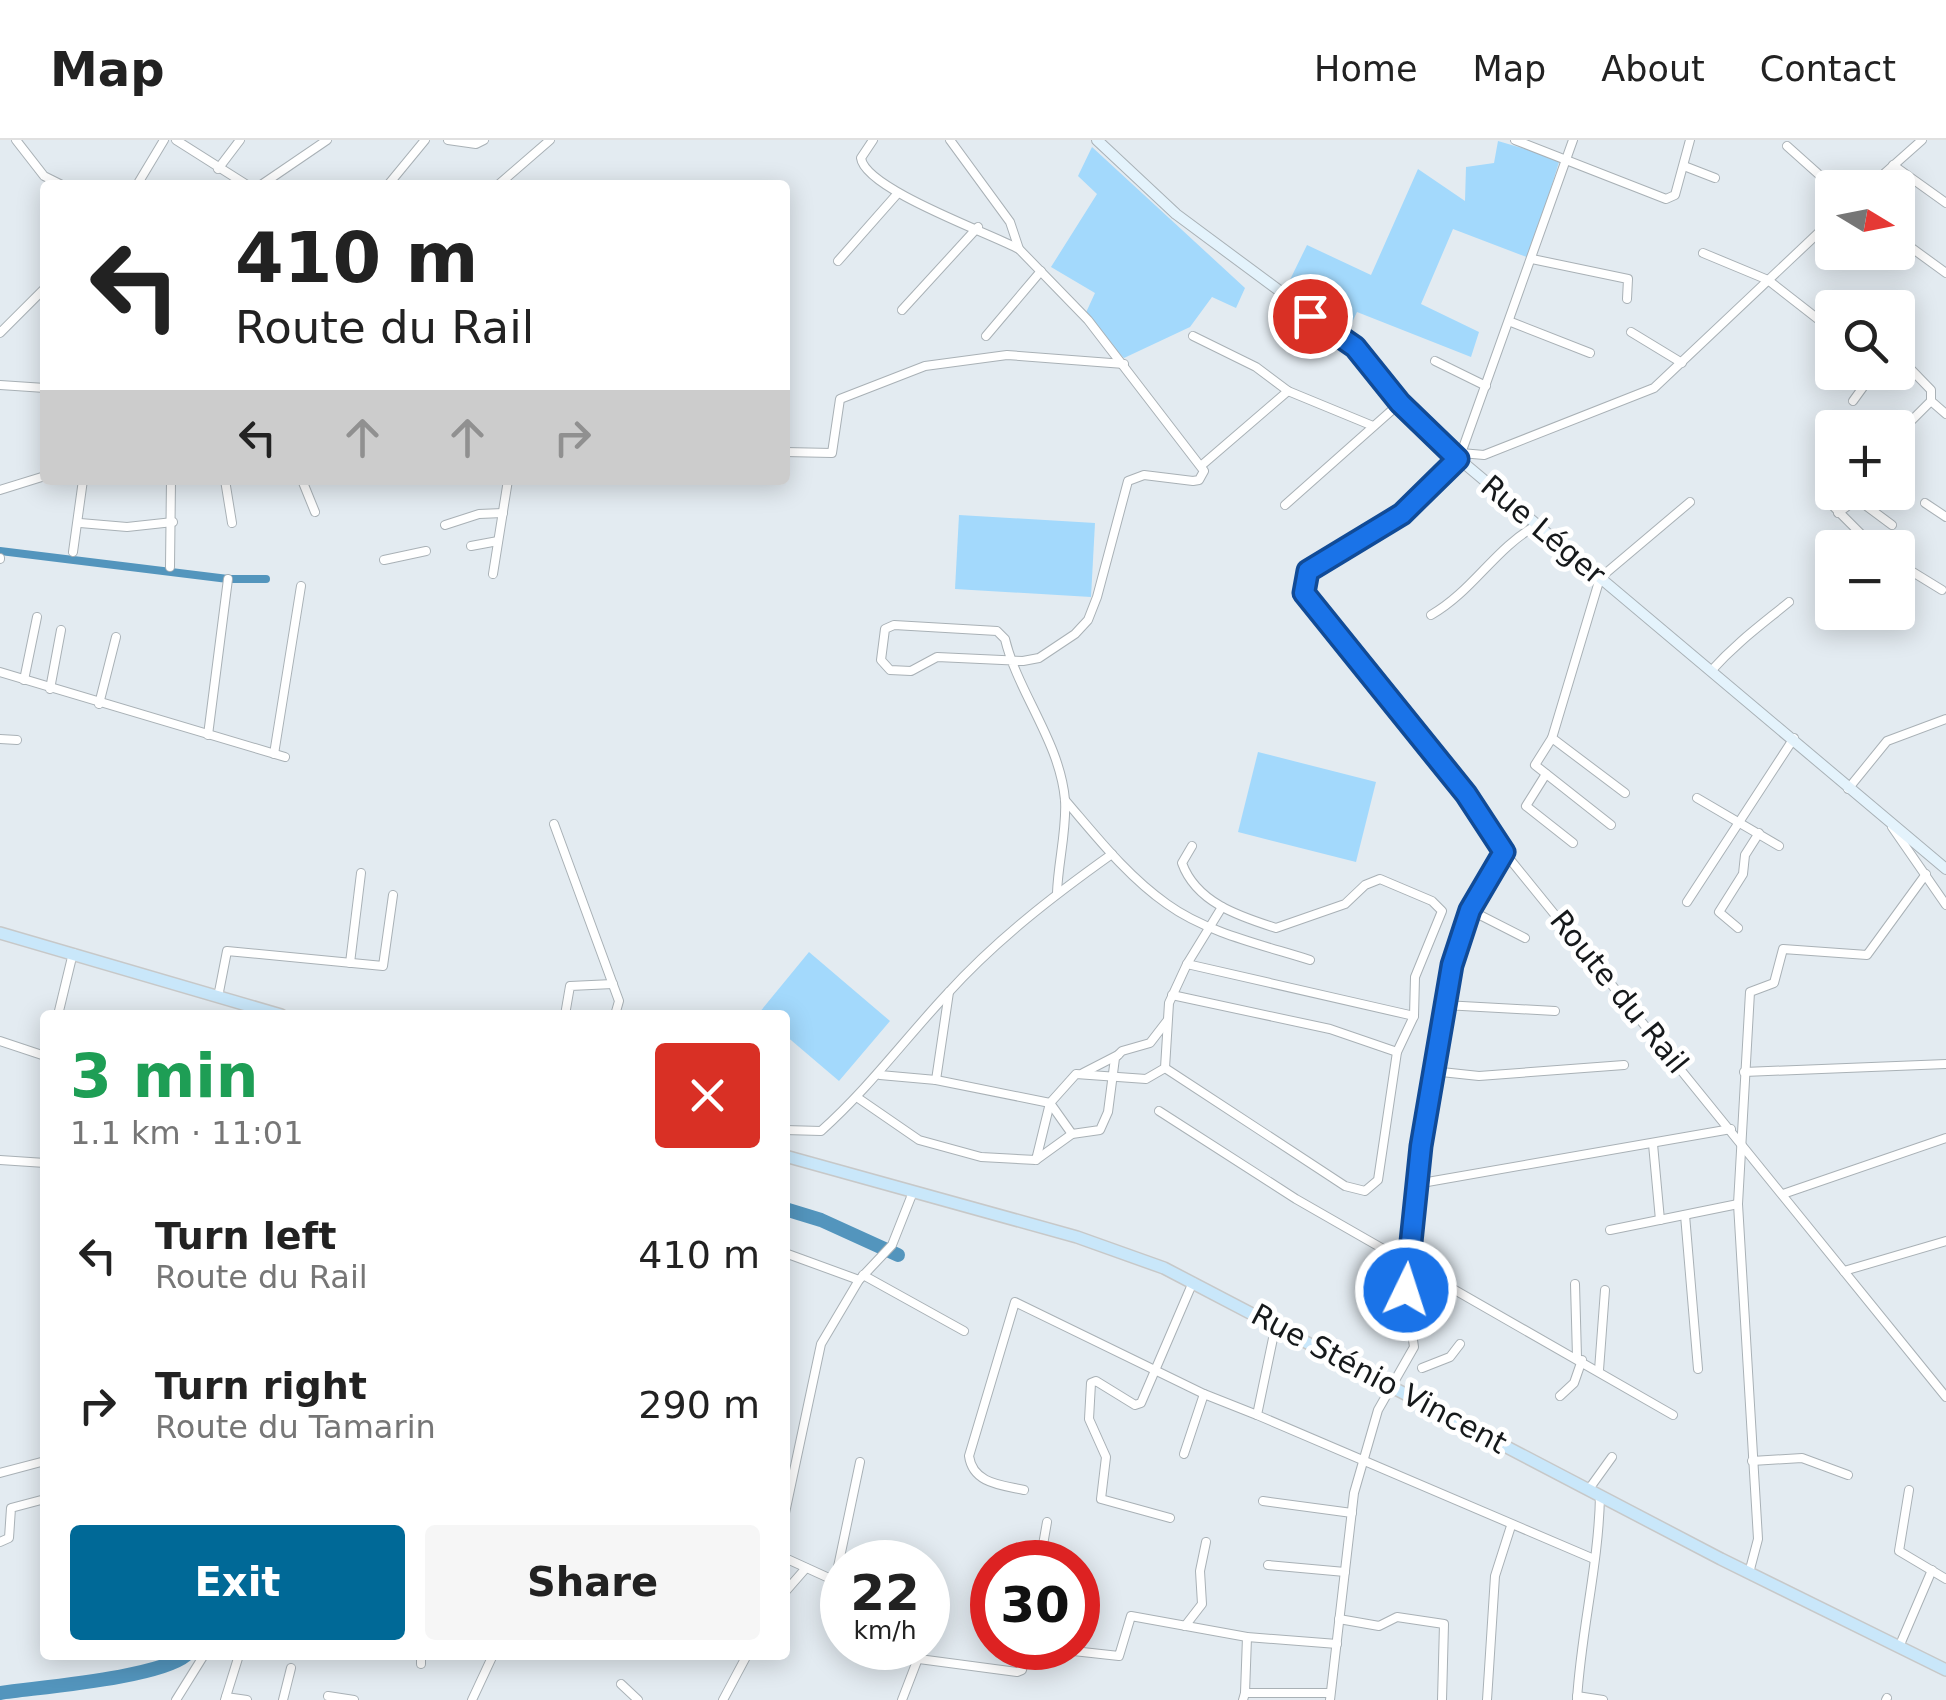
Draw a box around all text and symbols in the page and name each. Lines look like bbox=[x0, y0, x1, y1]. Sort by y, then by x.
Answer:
text: Map bbox=[50, 41, 165, 97]
text: Home bbox=[1314, 49, 1417, 89]
text: Map bbox=[1472, 49, 1546, 89]
text: About bbox=[1601, 49, 1705, 89]
text: Contact bbox=[1760, 49, 1896, 89]
north arrow bbox=[1815, 170, 1915, 270]
map controls bbox=[1815, 170, 1915, 630]
text: 410 m bbox=[235, 217, 478, 299]
icon: left bbox=[70, 220, 200, 350]
pin bbox=[1268, 274, 1353, 359]
icon: arrive bbox=[1283, 289, 1338, 344]
button: search bbox=[1815, 290, 1915, 390]
text: Route du Rail bbox=[235, 301, 534, 354]
icon: left bbox=[230, 410, 285, 465]
icon: ahead bbox=[335, 410, 390, 465]
icon: ahead bbox=[440, 410, 495, 465]
icon: right bbox=[545, 410, 600, 465]
button: + bbox=[1815, 410, 1915, 510]
street label: Rue Léger bbox=[1474, 468, 1613, 592]
button: − bbox=[1815, 530, 1915, 630]
street label: Route du Rail bbox=[1543, 903, 1696, 1080]
text: 3 min bbox=[70, 1041, 258, 1111]
button: close bbox=[655, 1043, 760, 1148]
text: 1.1 km · 11:01 bbox=[70, 1114, 304, 1152]
text: Turn left bbox=[155, 1214, 336, 1258]
icon: left bbox=[70, 1228, 125, 1283]
text: 410 m bbox=[638, 1233, 760, 1277]
position arrow bbox=[1354, 1238, 1458, 1342]
text: Route du Rail bbox=[155, 1258, 368, 1296]
street label: Rue Sténio Vincent bbox=[1246, 1296, 1513, 1461]
text: Turn right bbox=[155, 1364, 367, 1408]
icon: right bbox=[70, 1378, 125, 1433]
text: 290 m bbox=[638, 1383, 760, 1427]
text: Route du Tamarin bbox=[155, 1408, 436, 1446]
button: Exit bbox=[70, 1525, 405, 1640]
button: Share bbox=[425, 1525, 760, 1640]
speed limit sign: 30 bbox=[970, 1540, 1100, 1670]
text: 22 bbox=[850, 1564, 920, 1622]
text: km/h bbox=[853, 1616, 917, 1645]

